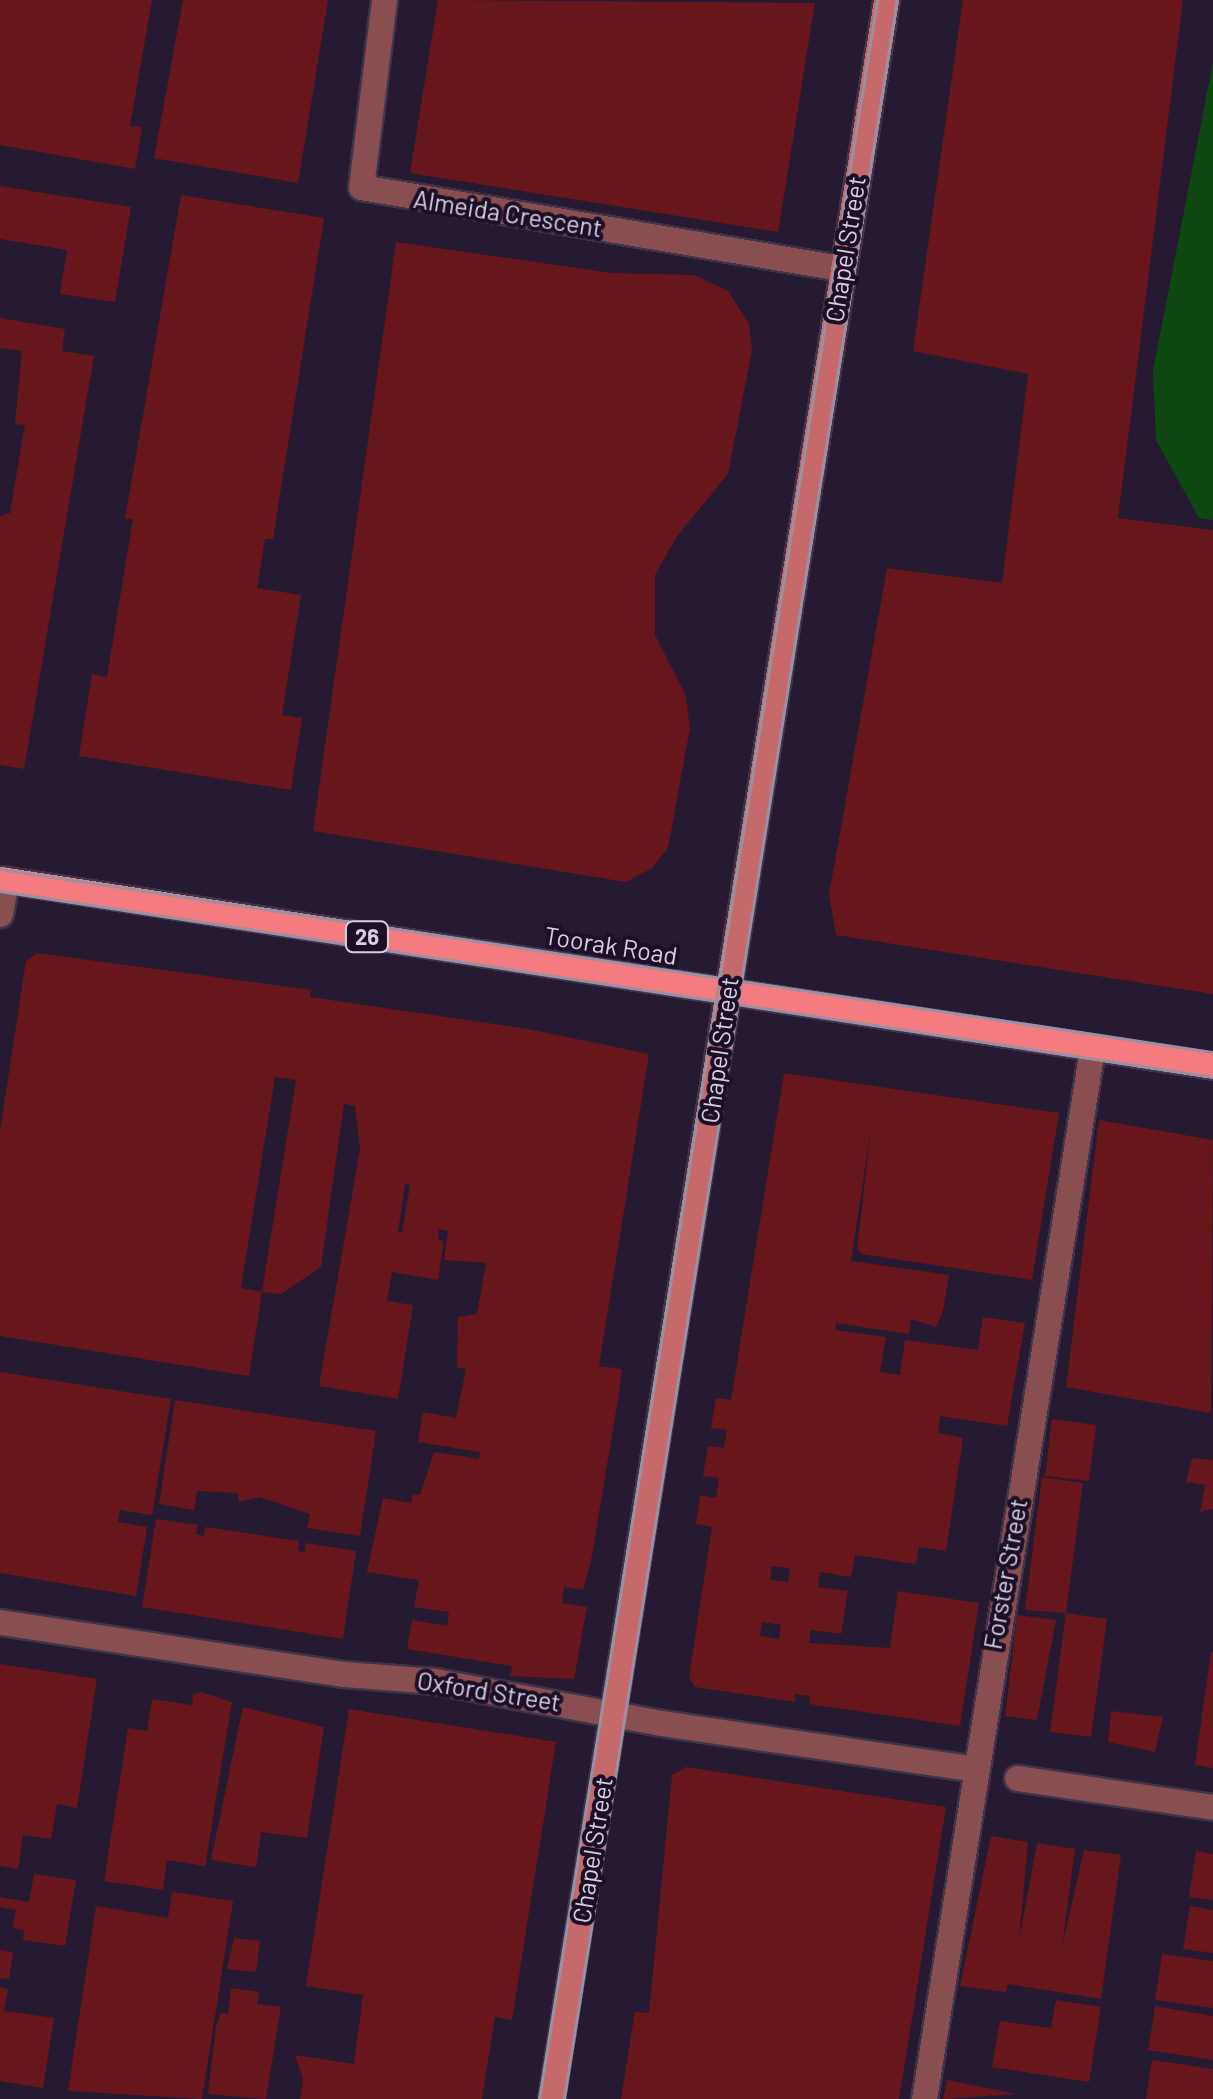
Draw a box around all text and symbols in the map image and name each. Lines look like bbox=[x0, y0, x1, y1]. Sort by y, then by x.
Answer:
street label: Chapel Street bbox=[819, 174, 871, 324]
street label: Almeida Crescent bbox=[412, 183, 604, 243]
road number: 26 bbox=[344, 920, 390, 954]
street label: Toorak Road bbox=[542, 920, 680, 970]
street label: Chapel Street bbox=[694, 975, 744, 1125]
street label: Forster Street bbox=[977, 1496, 1033, 1652]
street label: Oxford Street bbox=[415, 1665, 563, 1717]
street label: Chapel Street bbox=[566, 1775, 618, 1925]

